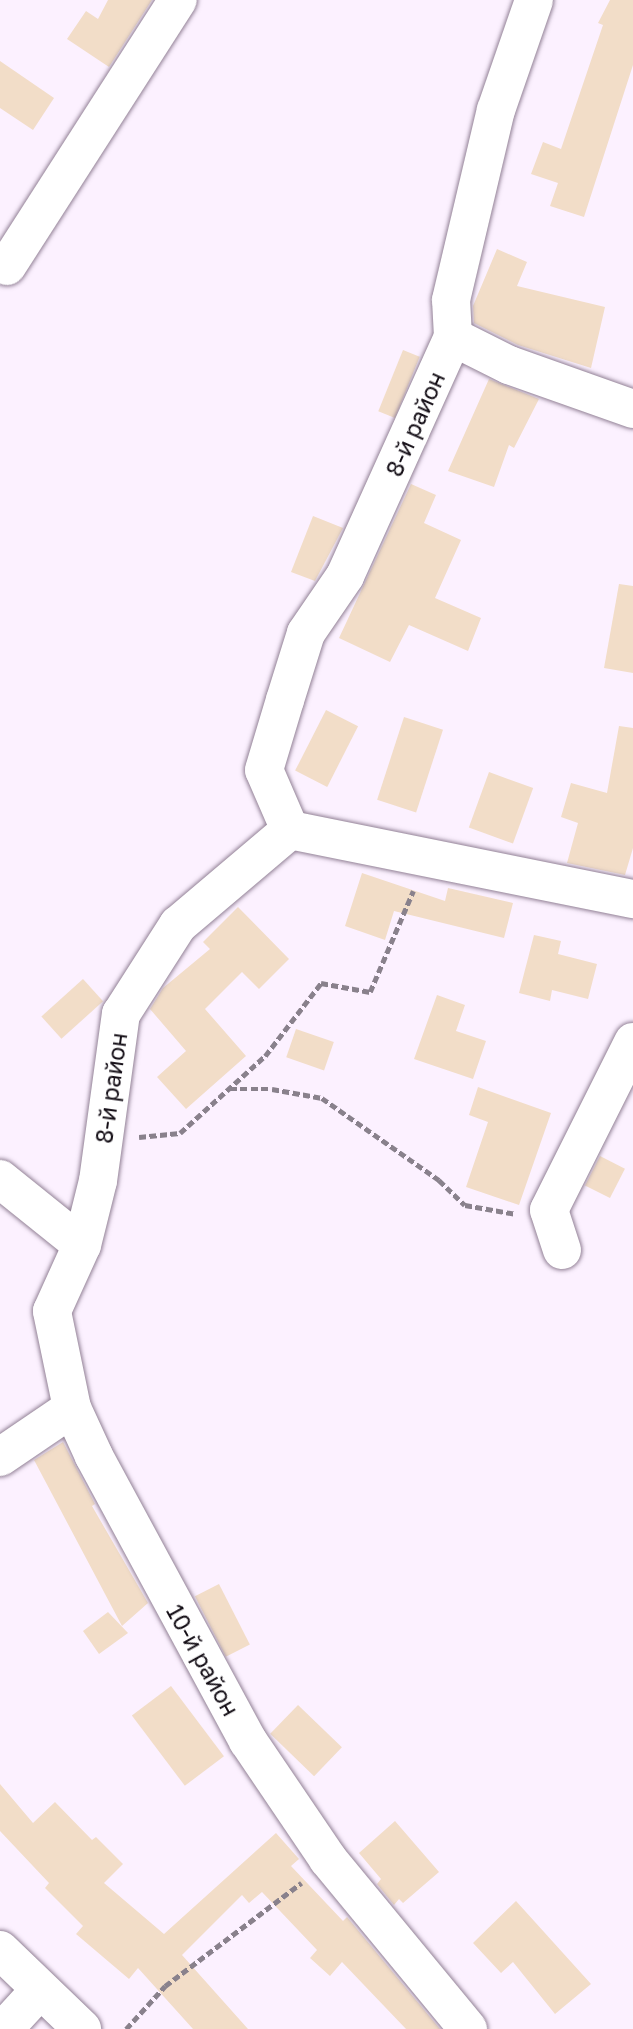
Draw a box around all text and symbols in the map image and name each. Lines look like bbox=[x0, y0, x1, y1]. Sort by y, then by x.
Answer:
street label: 8-й район bbox=[380, 367, 450, 481]
street label: 8-й район bbox=[90, 1031, 132, 1145]
street label: 10-й район bbox=[161, 1600, 245, 1720]

